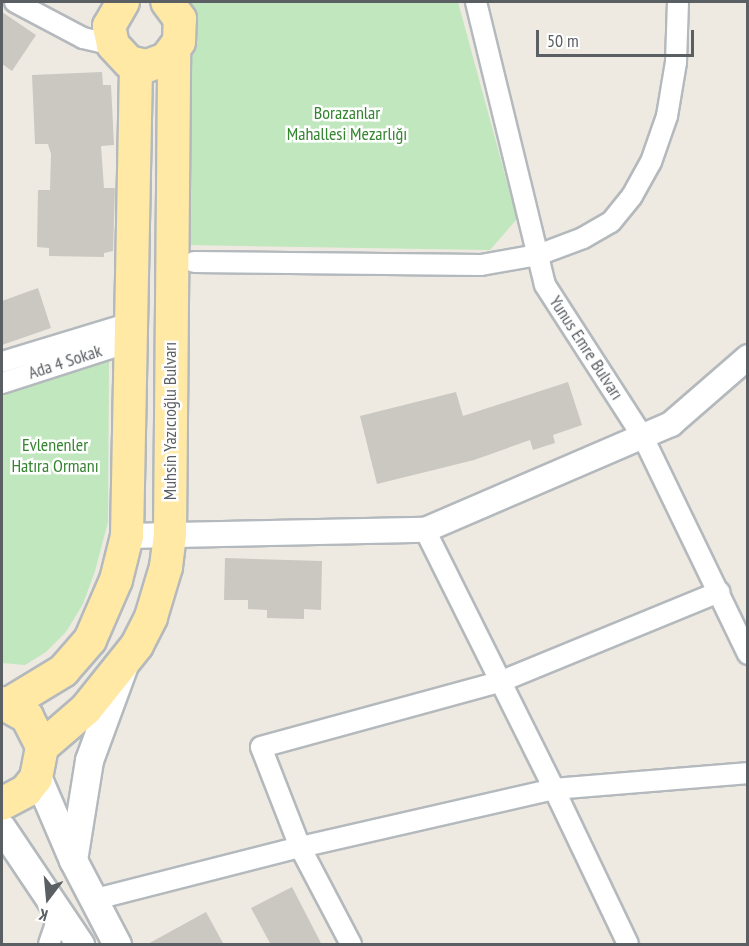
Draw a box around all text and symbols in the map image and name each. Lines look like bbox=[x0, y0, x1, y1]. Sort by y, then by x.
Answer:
scale bar bbox=[539, 18, 696, 56]
text: 50 m bbox=[547, 29, 579, 52]
park label: Borazanlar Mahallesi Mezarlığı bbox=[287, 103, 407, 146]
street label: Yunus Emre Bulvarı bbox=[544, 292, 628, 404]
street label: Ada 4 Sokak bbox=[26, 340, 104, 384]
street label: Muhsin Yazıcıoğlu Bulvarı bbox=[159, 342, 181, 500]
park label: Evlenenler Hatıra Ormanı bbox=[11, 435, 99, 478]
north arrow bbox=[18, 868, 78, 928]
text: K bbox=[36, 905, 50, 926]

